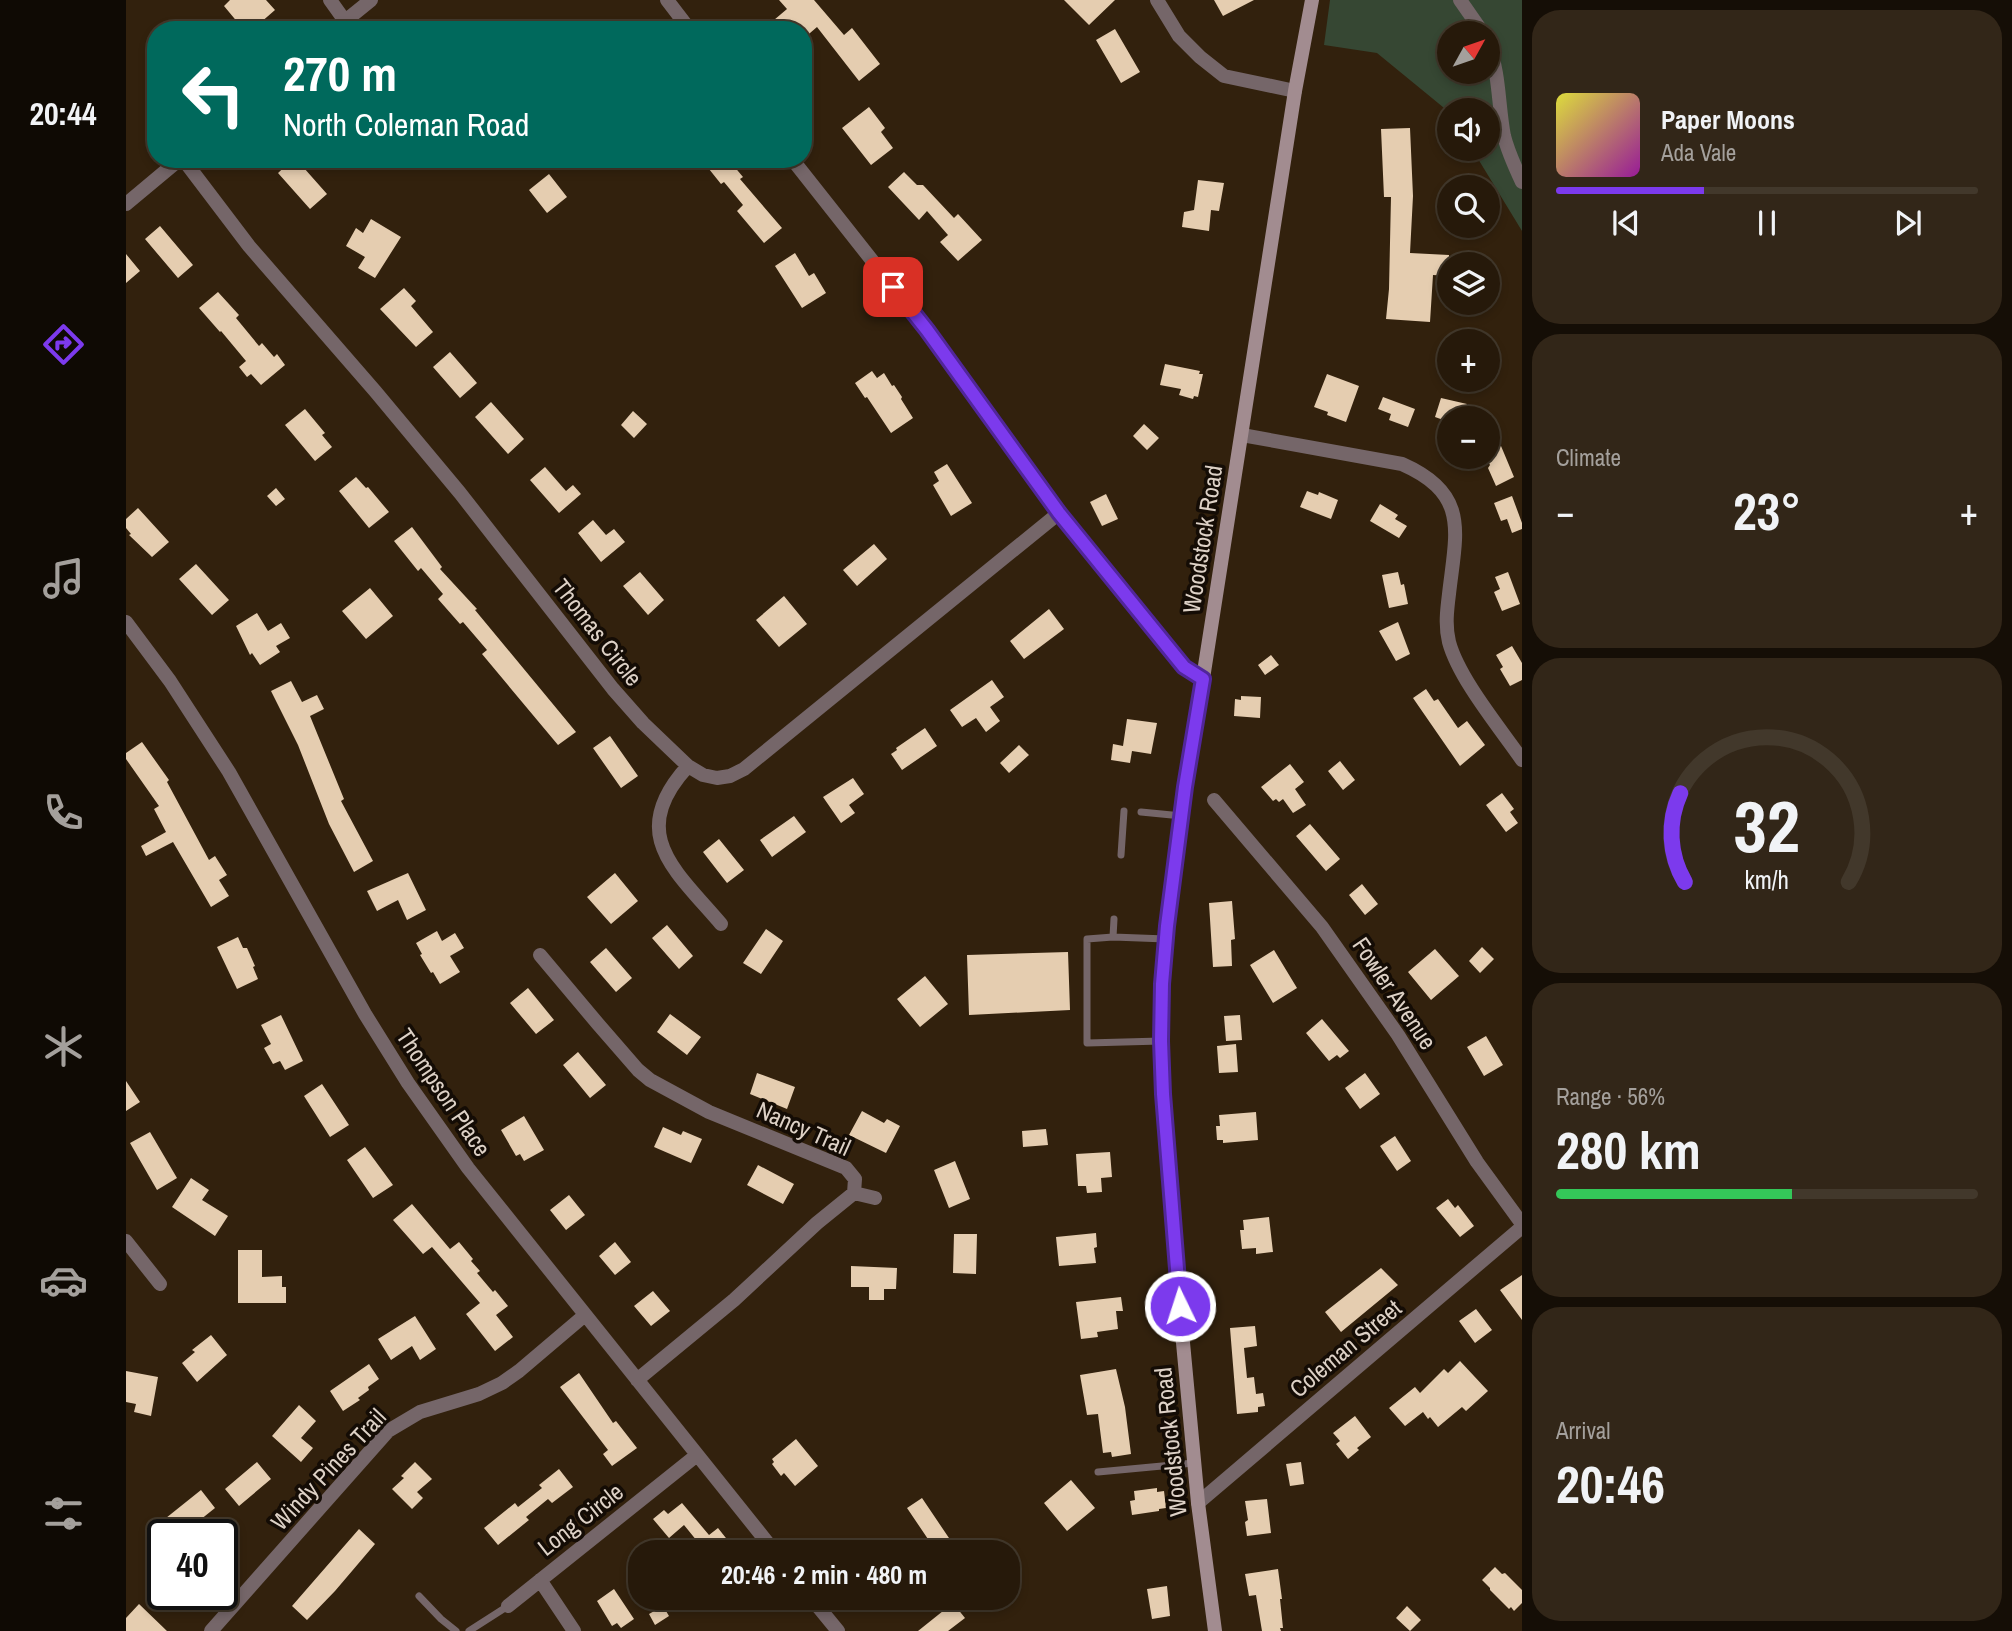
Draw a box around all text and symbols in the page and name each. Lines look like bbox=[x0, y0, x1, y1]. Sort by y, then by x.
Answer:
north arrow bbox=[1437, 21, 1500, 84]
map controls bbox=[1437, 21, 1500, 469]
text: 270 m bbox=[283, 40, 397, 106]
icon: left bbox=[168, 49, 259, 140]
text: 20:44 bbox=[29, 92, 97, 135]
button: sound bbox=[1437, 98, 1500, 161]
text: Paper Moons bbox=[1661, 102, 1795, 137]
text: North Coleman Road bbox=[283, 103, 529, 146]
text: Ada Vale bbox=[1661, 137, 1736, 168]
button: search bbox=[1437, 175, 1500, 238]
icon: previous bbox=[1607, 204, 1645, 242]
icon: pause bbox=[1748, 204, 1786, 242]
icon: next bbox=[1889, 204, 1927, 242]
button: layers bbox=[1437, 252, 1500, 315]
pin bbox=[863, 257, 923, 317]
icon: arrive bbox=[874, 268, 912, 306]
icon: directions bbox=[39, 320, 88, 369]
button: + bbox=[1437, 329, 1500, 392]
button: − bbox=[1437, 406, 1500, 469]
text: Climate bbox=[1556, 442, 1621, 473]
street label: Woodstock Road bbox=[1175, 463, 1229, 615]
text: 23° bbox=[1733, 476, 1801, 546]
text: − bbox=[1556, 486, 1574, 537]
text: + bbox=[1960, 486, 1978, 537]
icon: music bbox=[39, 554, 88, 603]
street label: Thomas Circle bbox=[546, 572, 650, 692]
text: 32 bbox=[1734, 777, 1800, 875]
icon: phone bbox=[39, 788, 88, 837]
text: km/h bbox=[1745, 862, 1789, 896]
street label: Fowler Avenue bbox=[1346, 931, 1444, 1055]
icon: climate bbox=[39, 1022, 88, 1071]
street label: Thompson Place bbox=[389, 1022, 499, 1162]
text: Range · 56% bbox=[1556, 1081, 1665, 1112]
street label: Nancy Trail bbox=[752, 1093, 856, 1163]
text: 280 km bbox=[1556, 1115, 1701, 1185]
icon: car bbox=[39, 1256, 88, 1305]
position arrow bbox=[1143, 1269, 1217, 1343]
street label: Coleman Street bbox=[1282, 1291, 1408, 1404]
street label: Woodstock Road bbox=[1146, 1366, 1194, 1518]
street label: Windy Pines Trail bbox=[263, 1401, 393, 1537]
text: Arrival bbox=[1556, 1415, 1611, 1446]
text: 20:46 bbox=[1556, 1449, 1665, 1519]
street label: Long Circle bbox=[530, 1475, 630, 1563]
icon: filters bbox=[39, 1489, 88, 1538]
speed limit sign: 40 bbox=[147, 1519, 238, 1610]
text: 20:46 · 2 min · 480 m bbox=[721, 1557, 927, 1592]

